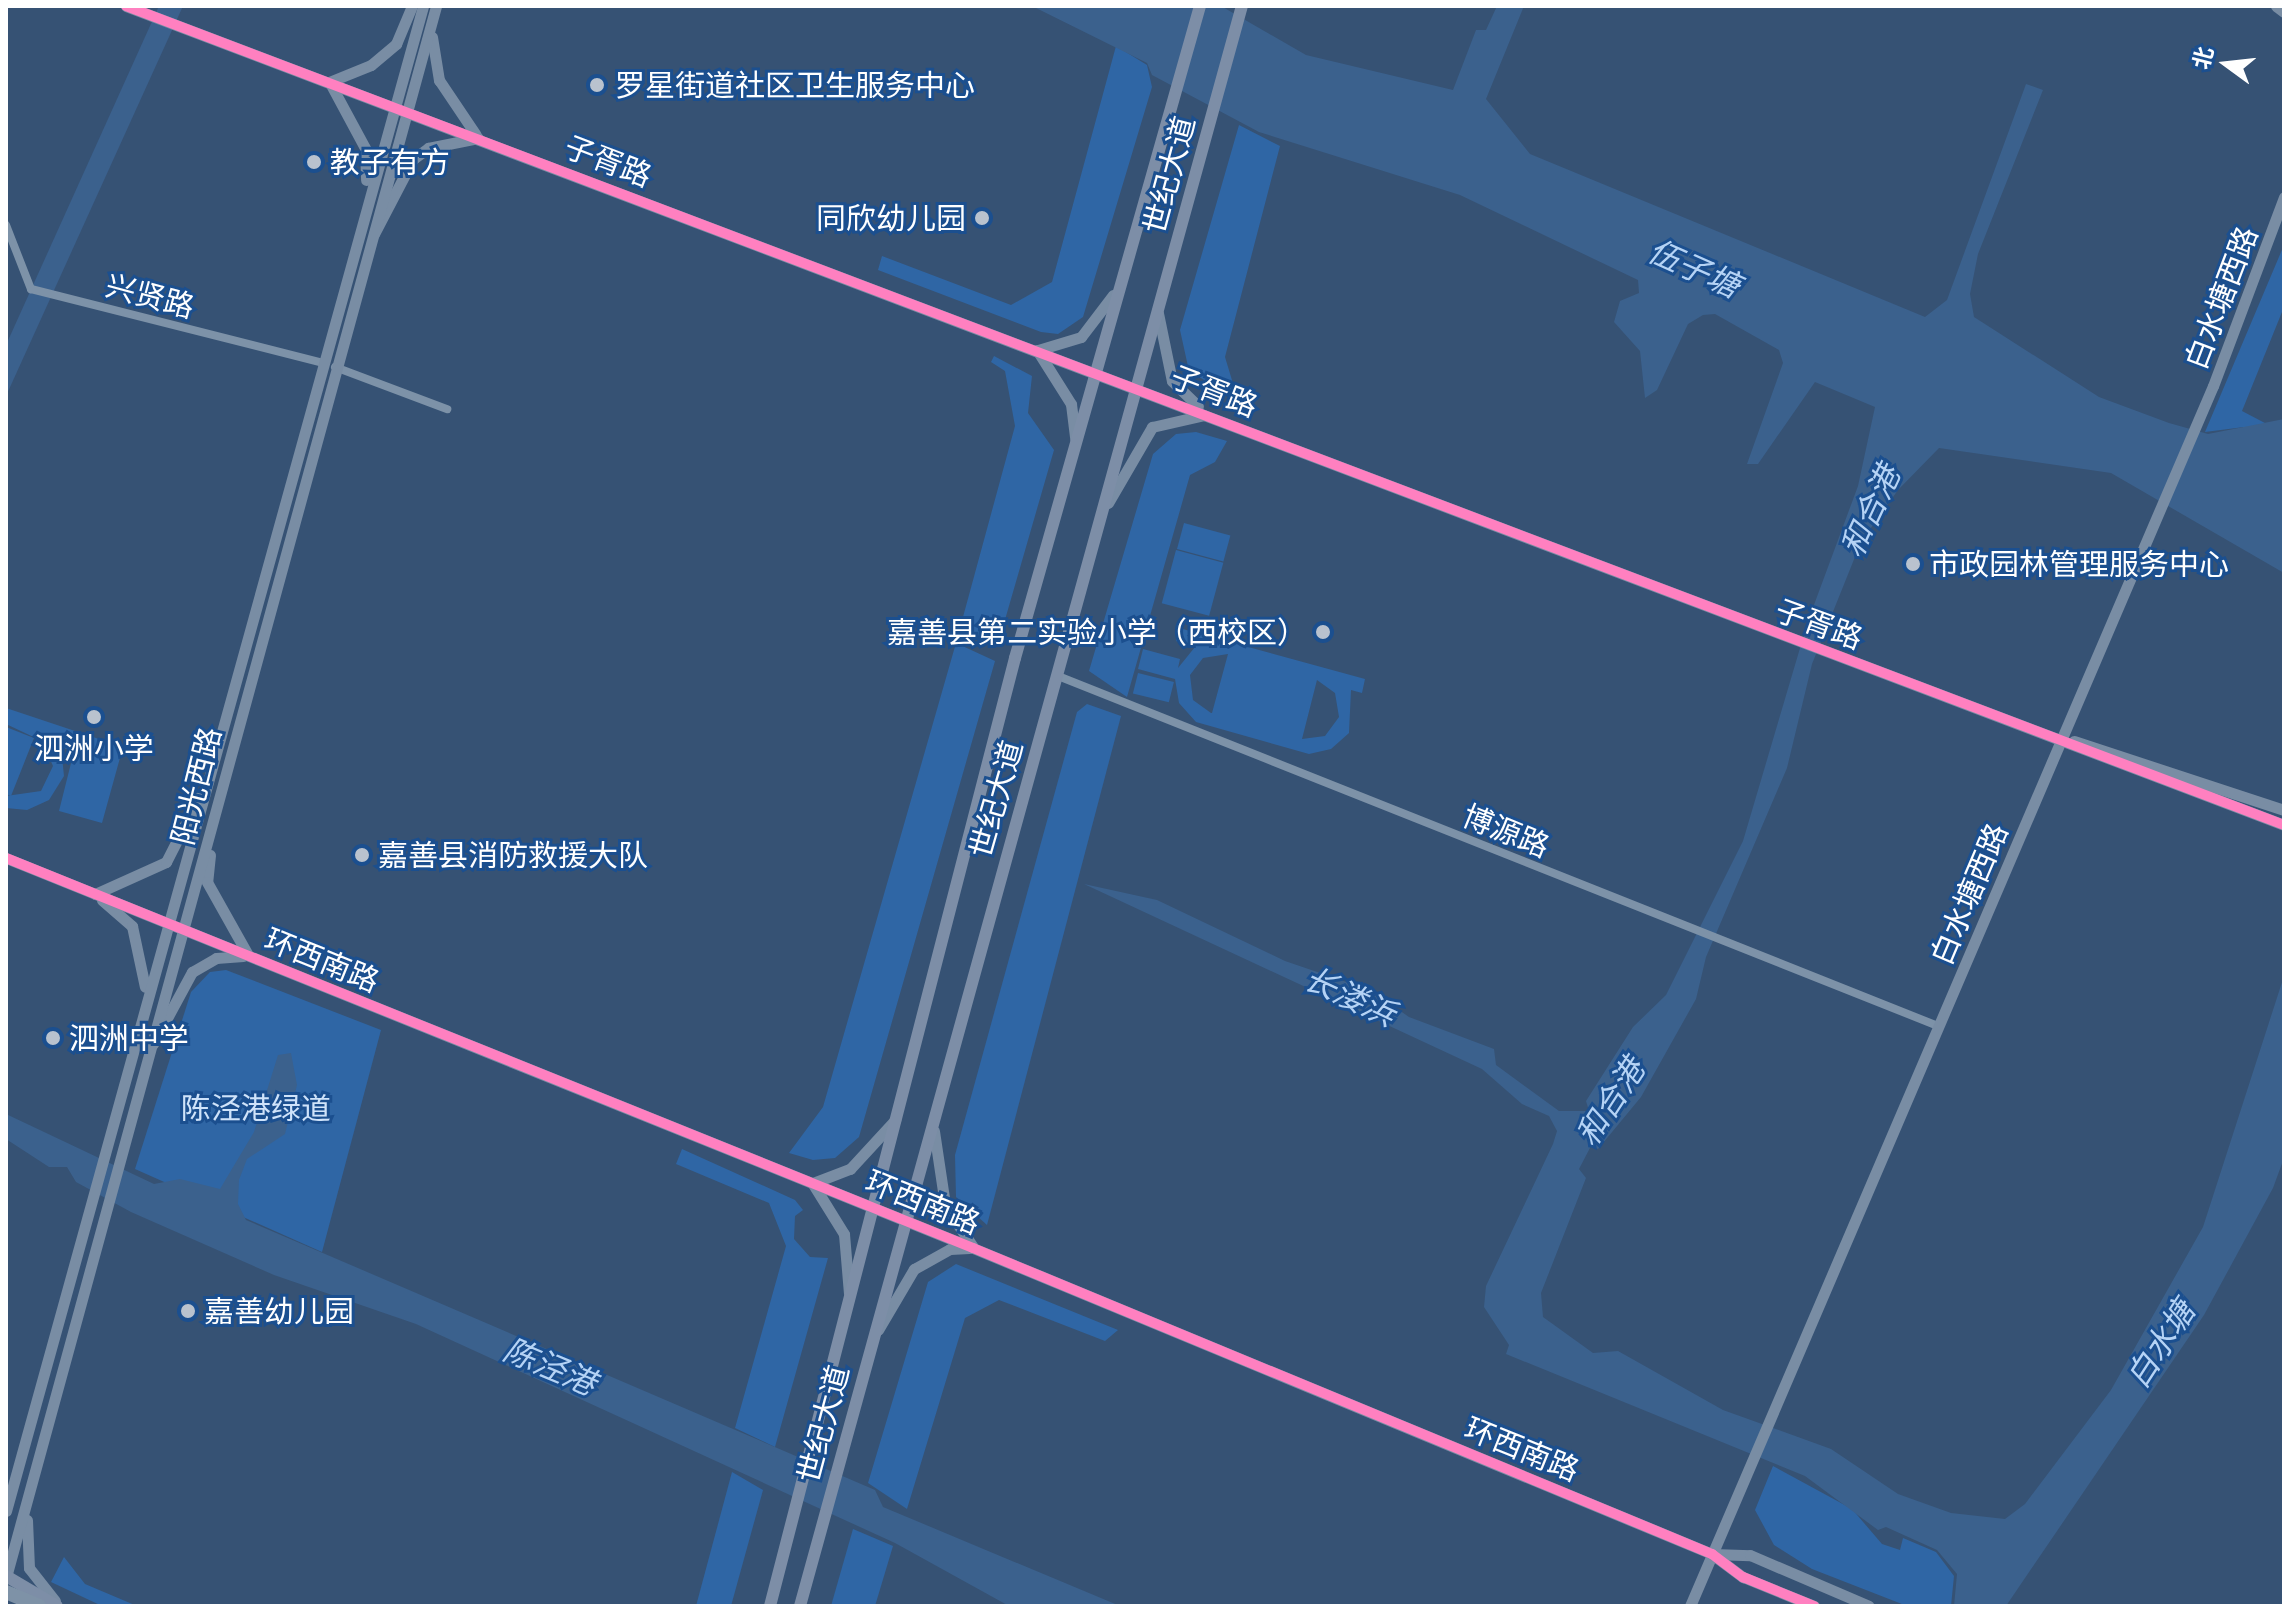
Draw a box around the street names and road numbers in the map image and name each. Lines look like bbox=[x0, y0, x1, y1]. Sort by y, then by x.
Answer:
street label: 世纪大道 bbox=[1136, 112, 1202, 238]
street label: 子胥路 bbox=[560, 128, 656, 194]
street label: 白水塘西路 bbox=[2177, 222, 2265, 374]
street label: 兴贤路 bbox=[102, 267, 198, 325]
street label: 子胥路 bbox=[1166, 358, 1262, 424]
street label: 子胥路 bbox=[1771, 592, 1867, 656]
street label: 阳光西路 bbox=[164, 723, 228, 849]
street label: 世纪大道 bbox=[962, 736, 1030, 862]
street label: 博源路 bbox=[1458, 797, 1554, 865]
street label: 白水塘西路 bbox=[1923, 818, 2015, 970]
street label: 环西南路 bbox=[260, 921, 384, 999]
street label: 环西南路 bbox=[861, 1163, 985, 1241]
street label: 世纪大道 bbox=[790, 1361, 856, 1487]
street label: 环西南路 bbox=[1460, 1410, 1584, 1488]

